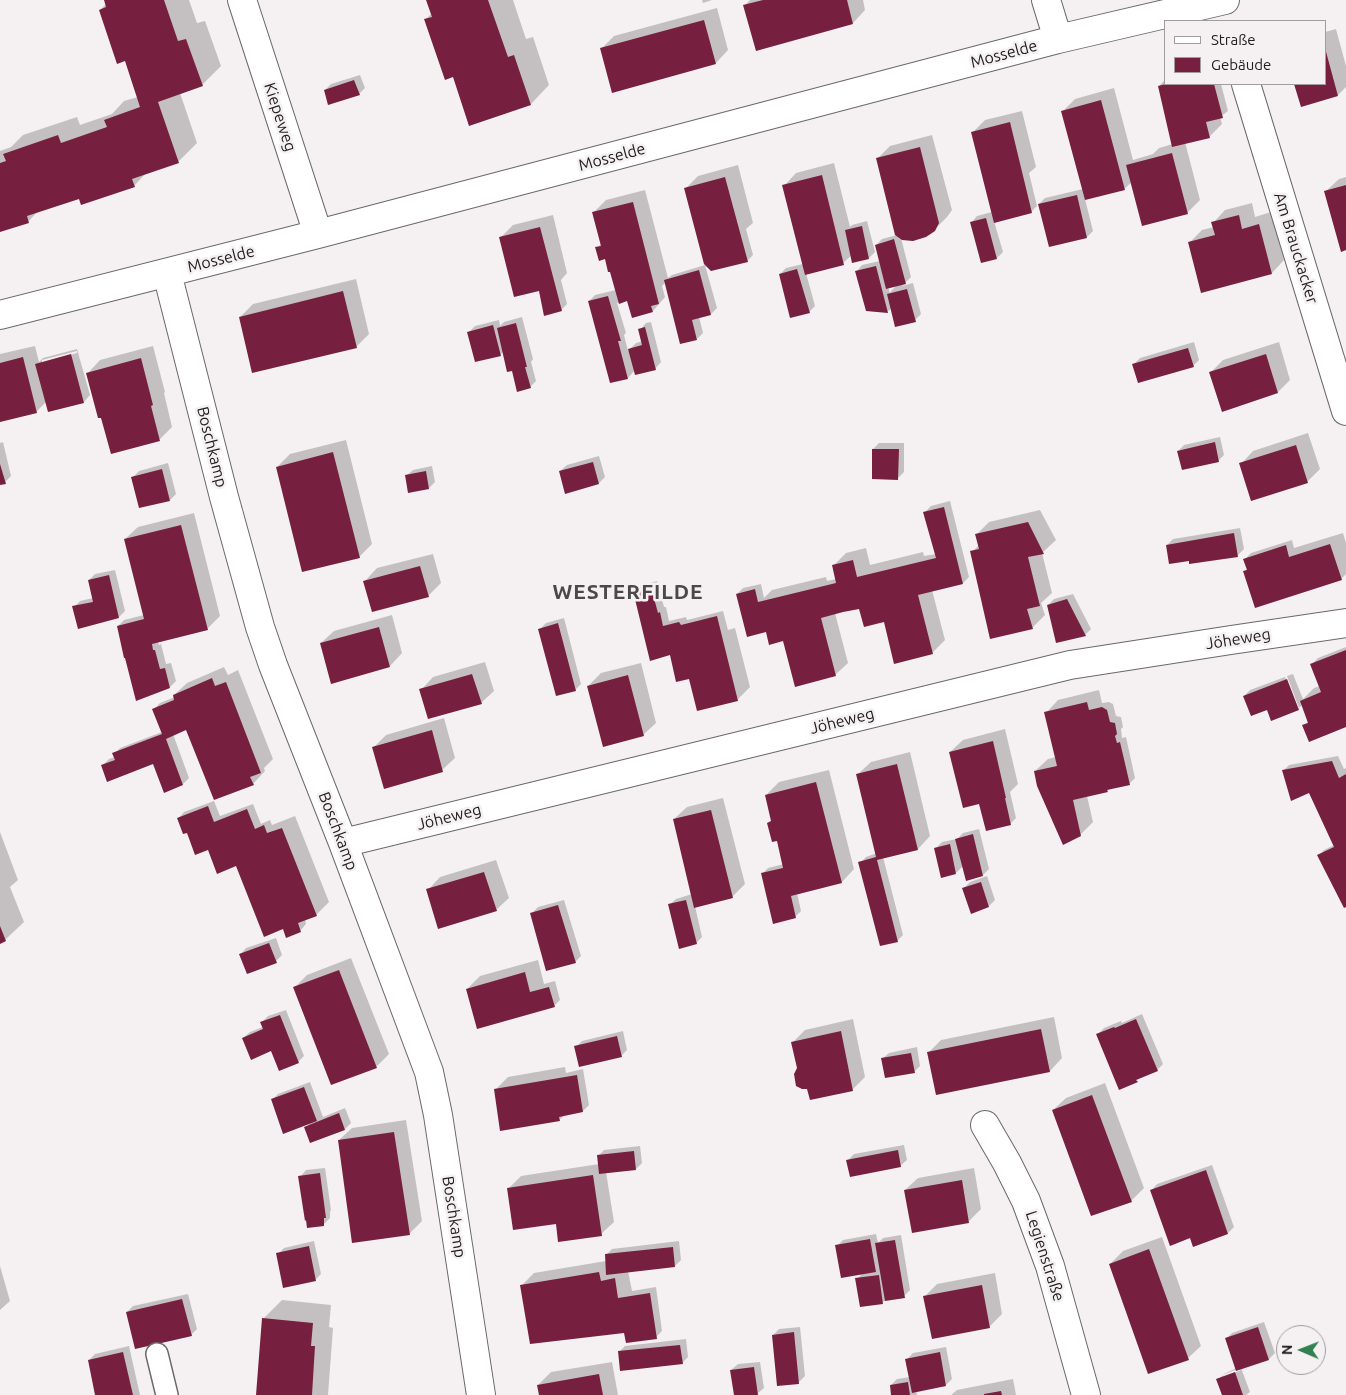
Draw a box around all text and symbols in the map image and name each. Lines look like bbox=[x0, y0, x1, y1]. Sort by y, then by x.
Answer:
legend bbox=[1164, 20, 1326, 85]
text: Straße bbox=[1211, 31, 1255, 48]
street label: Mosselde bbox=[968, 36, 1040, 72]
text: Gebäude bbox=[1211, 56, 1271, 73]
street label: Kiepeweg bbox=[260, 80, 300, 154]
street label: Mosselde bbox=[576, 139, 648, 175]
street label: Am Brauckacker bbox=[1270, 190, 1322, 306]
street label: Mosselde bbox=[186, 241, 256, 277]
street label: Boschkamp bbox=[193, 405, 231, 489]
district label: WESTERFILDE bbox=[551, 579, 705, 605]
street label: Jöheweg bbox=[1204, 624, 1272, 654]
street label: Jöheweg bbox=[808, 704, 876, 738]
street label: Boschkamp bbox=[314, 789, 362, 873]
street label: Jöheweg bbox=[415, 800, 483, 834]
street label: Boschkamp bbox=[438, 1175, 470, 1259]
street label: Legienstraße bbox=[1021, 1208, 1069, 1304]
north arrow bbox=[1276, 1325, 1326, 1375]
text: N bbox=[1279, 1344, 1295, 1355]

